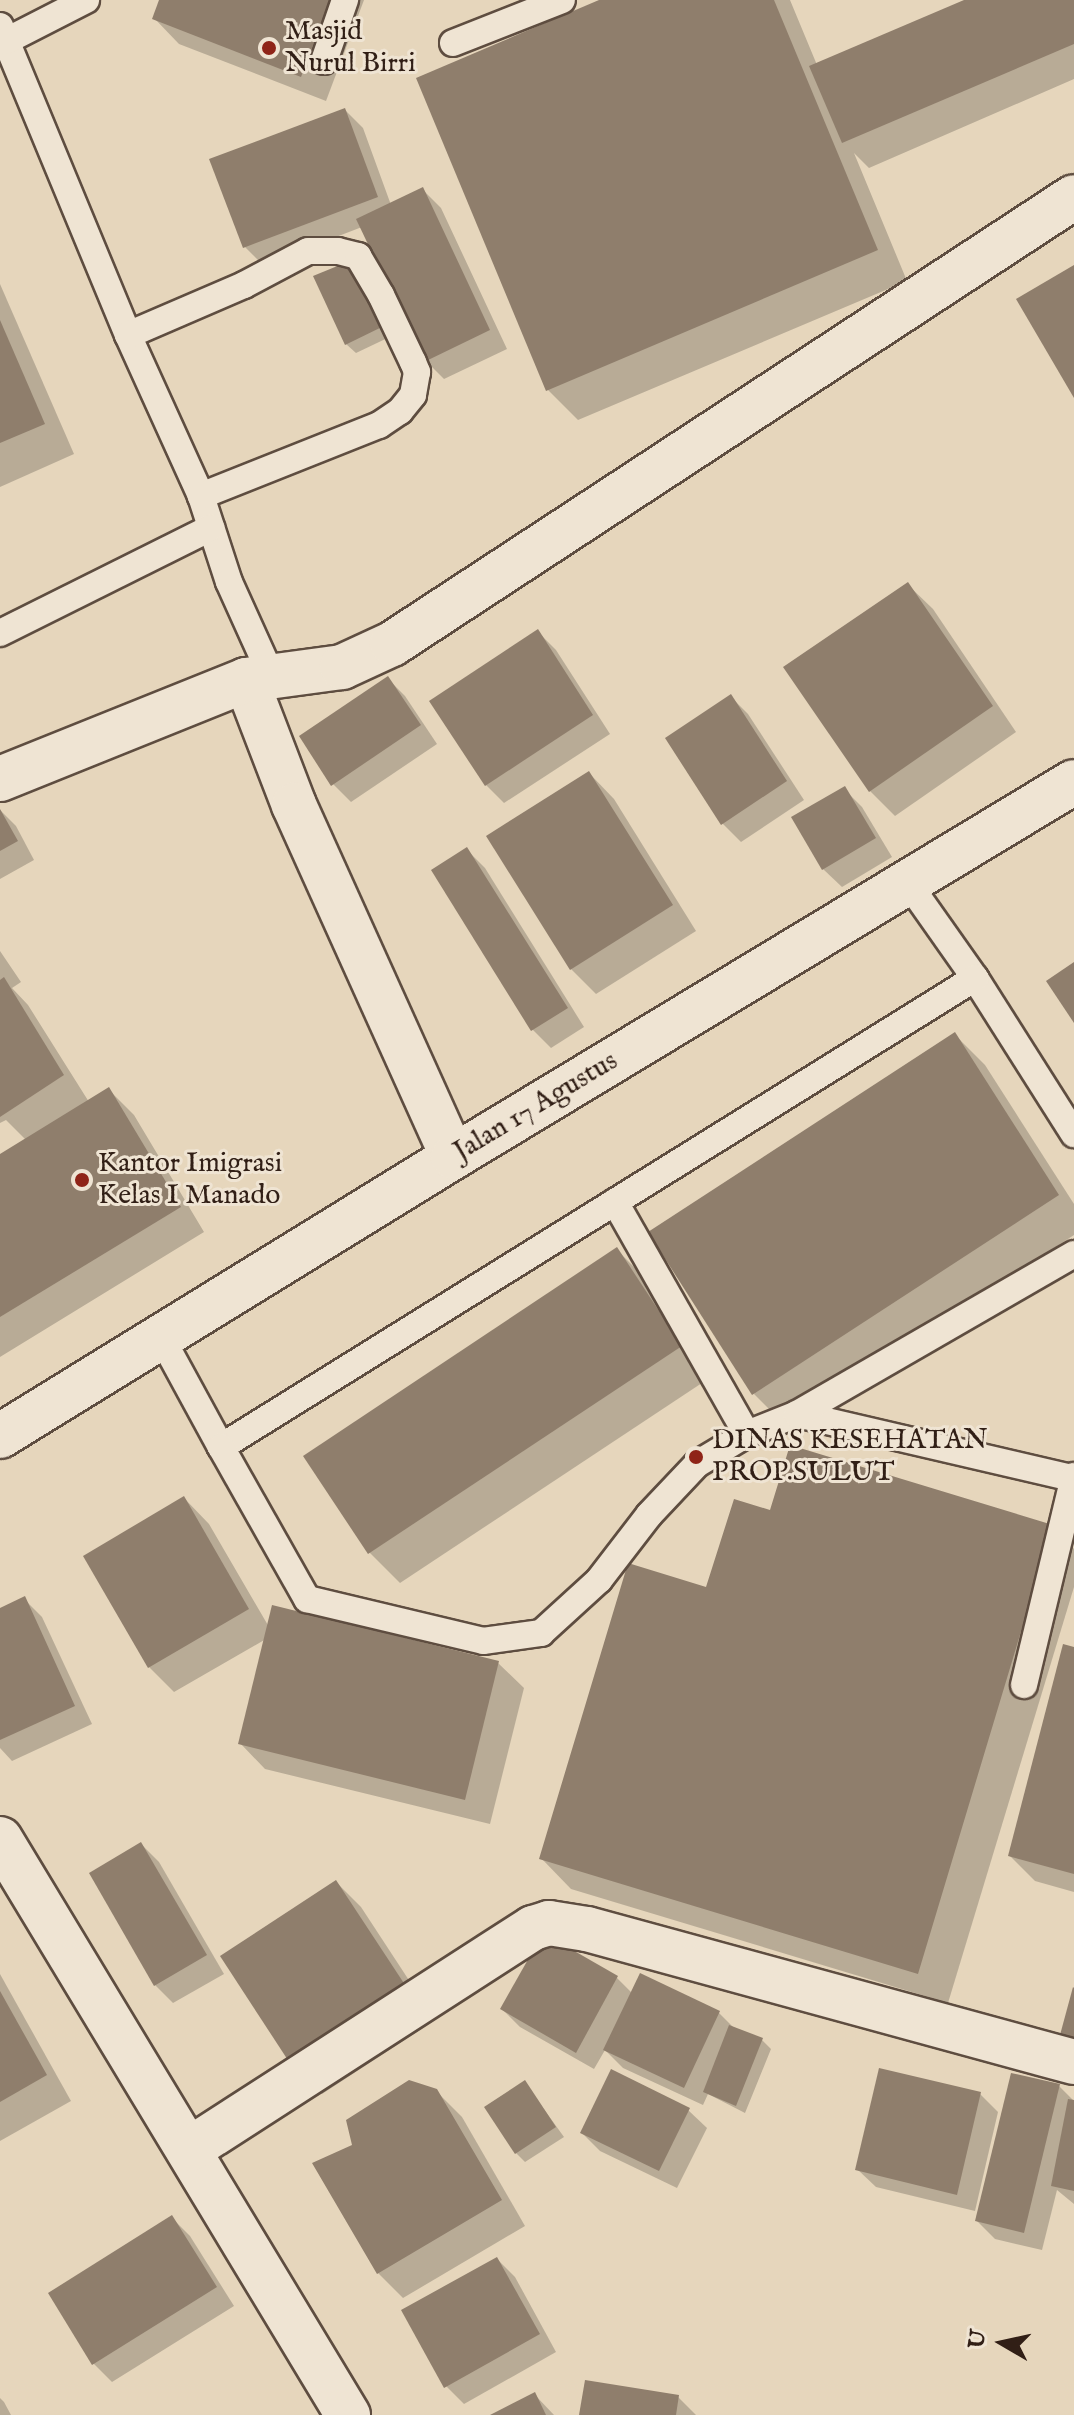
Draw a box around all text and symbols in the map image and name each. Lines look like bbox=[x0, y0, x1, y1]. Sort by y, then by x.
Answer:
place label: Masjid Nurul Birri bbox=[285, 15, 416, 81]
marker: Masjid Nurul Birri bbox=[260, 39, 278, 57]
street label: Jalan 17 Agustus bbox=[448, 1045, 624, 1169]
place label: Kantor Imigrasi Kelas I Manado bbox=[98, 1147, 282, 1213]
marker: Kantor Imigrasi Kelas I Manado bbox=[73, 1171, 91, 1189]
place label: DINAS KESEHATAN PROP.SULUT bbox=[712, 1424, 988, 1490]
marker: DINAS KESEHATAN PROP.SULUT bbox=[687, 1448, 705, 1466]
north arrow bbox=[962, 2303, 1042, 2383]
text: U bbox=[963, 2328, 994, 2351]

